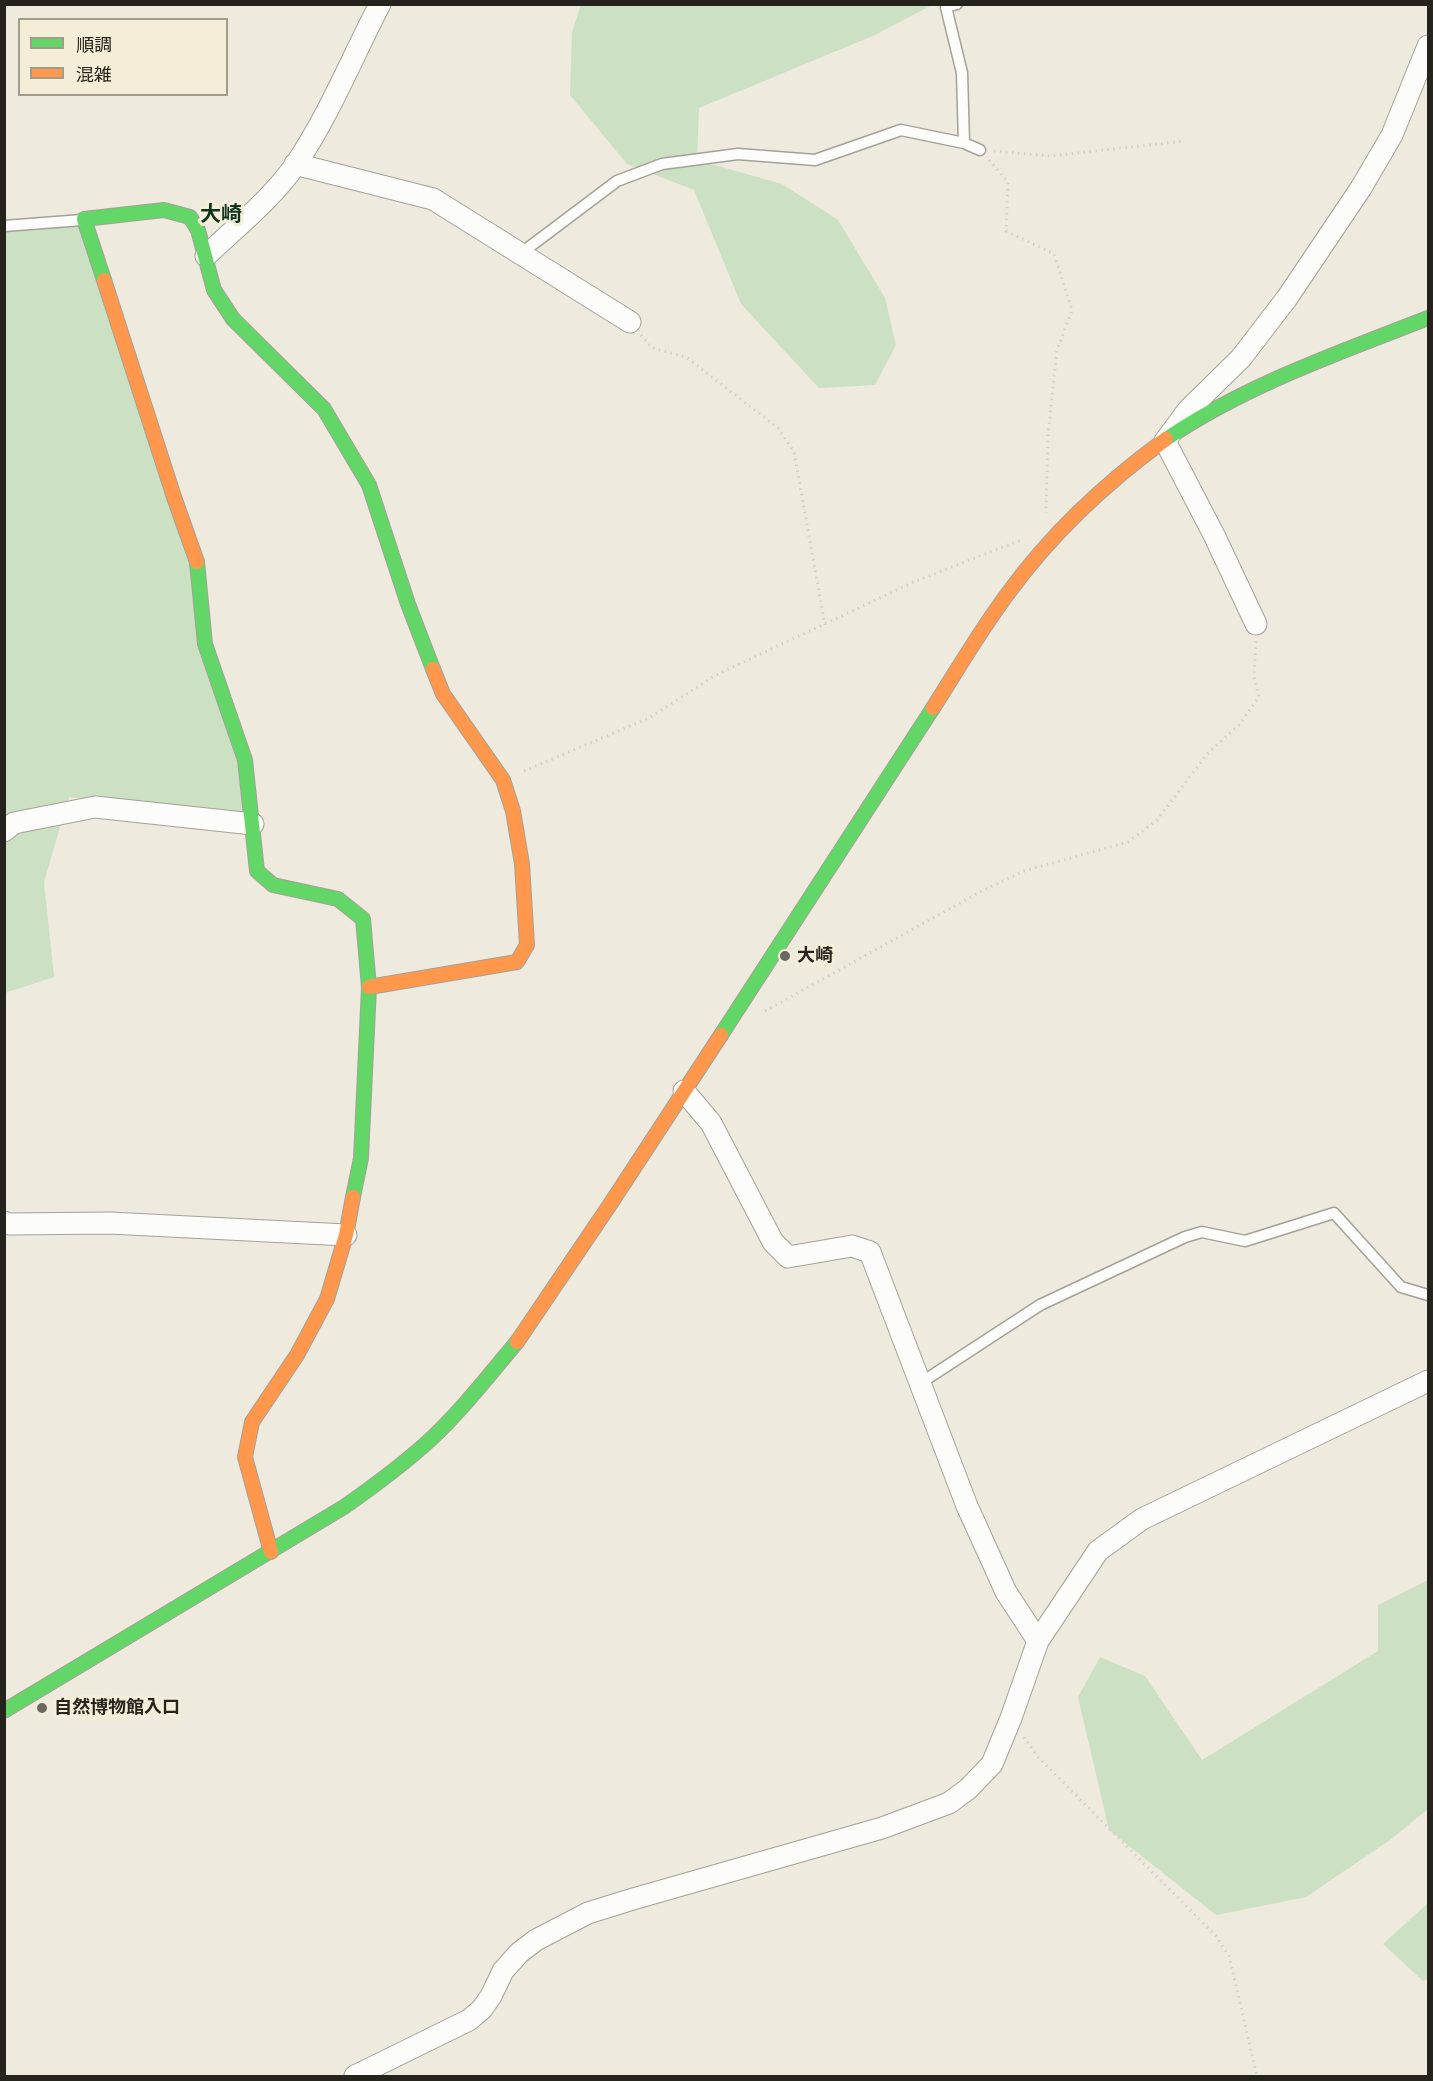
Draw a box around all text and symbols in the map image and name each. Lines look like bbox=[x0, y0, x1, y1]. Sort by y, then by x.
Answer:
legend bbox=[18, 18, 228, 96]
text: 順調 bbox=[76, 34, 112, 56]
text: 混雑 bbox=[76, 64, 112, 86]
district label: 大崎 bbox=[200, 202, 242, 228]
place label: 大崎 bbox=[797, 945, 833, 967]
marker: 大崎 bbox=[778, 949, 792, 963]
place label: 自然博物館入口 bbox=[54, 1697, 180, 1719]
marker: 自然博物館入口 bbox=[35, 1701, 49, 1715]

